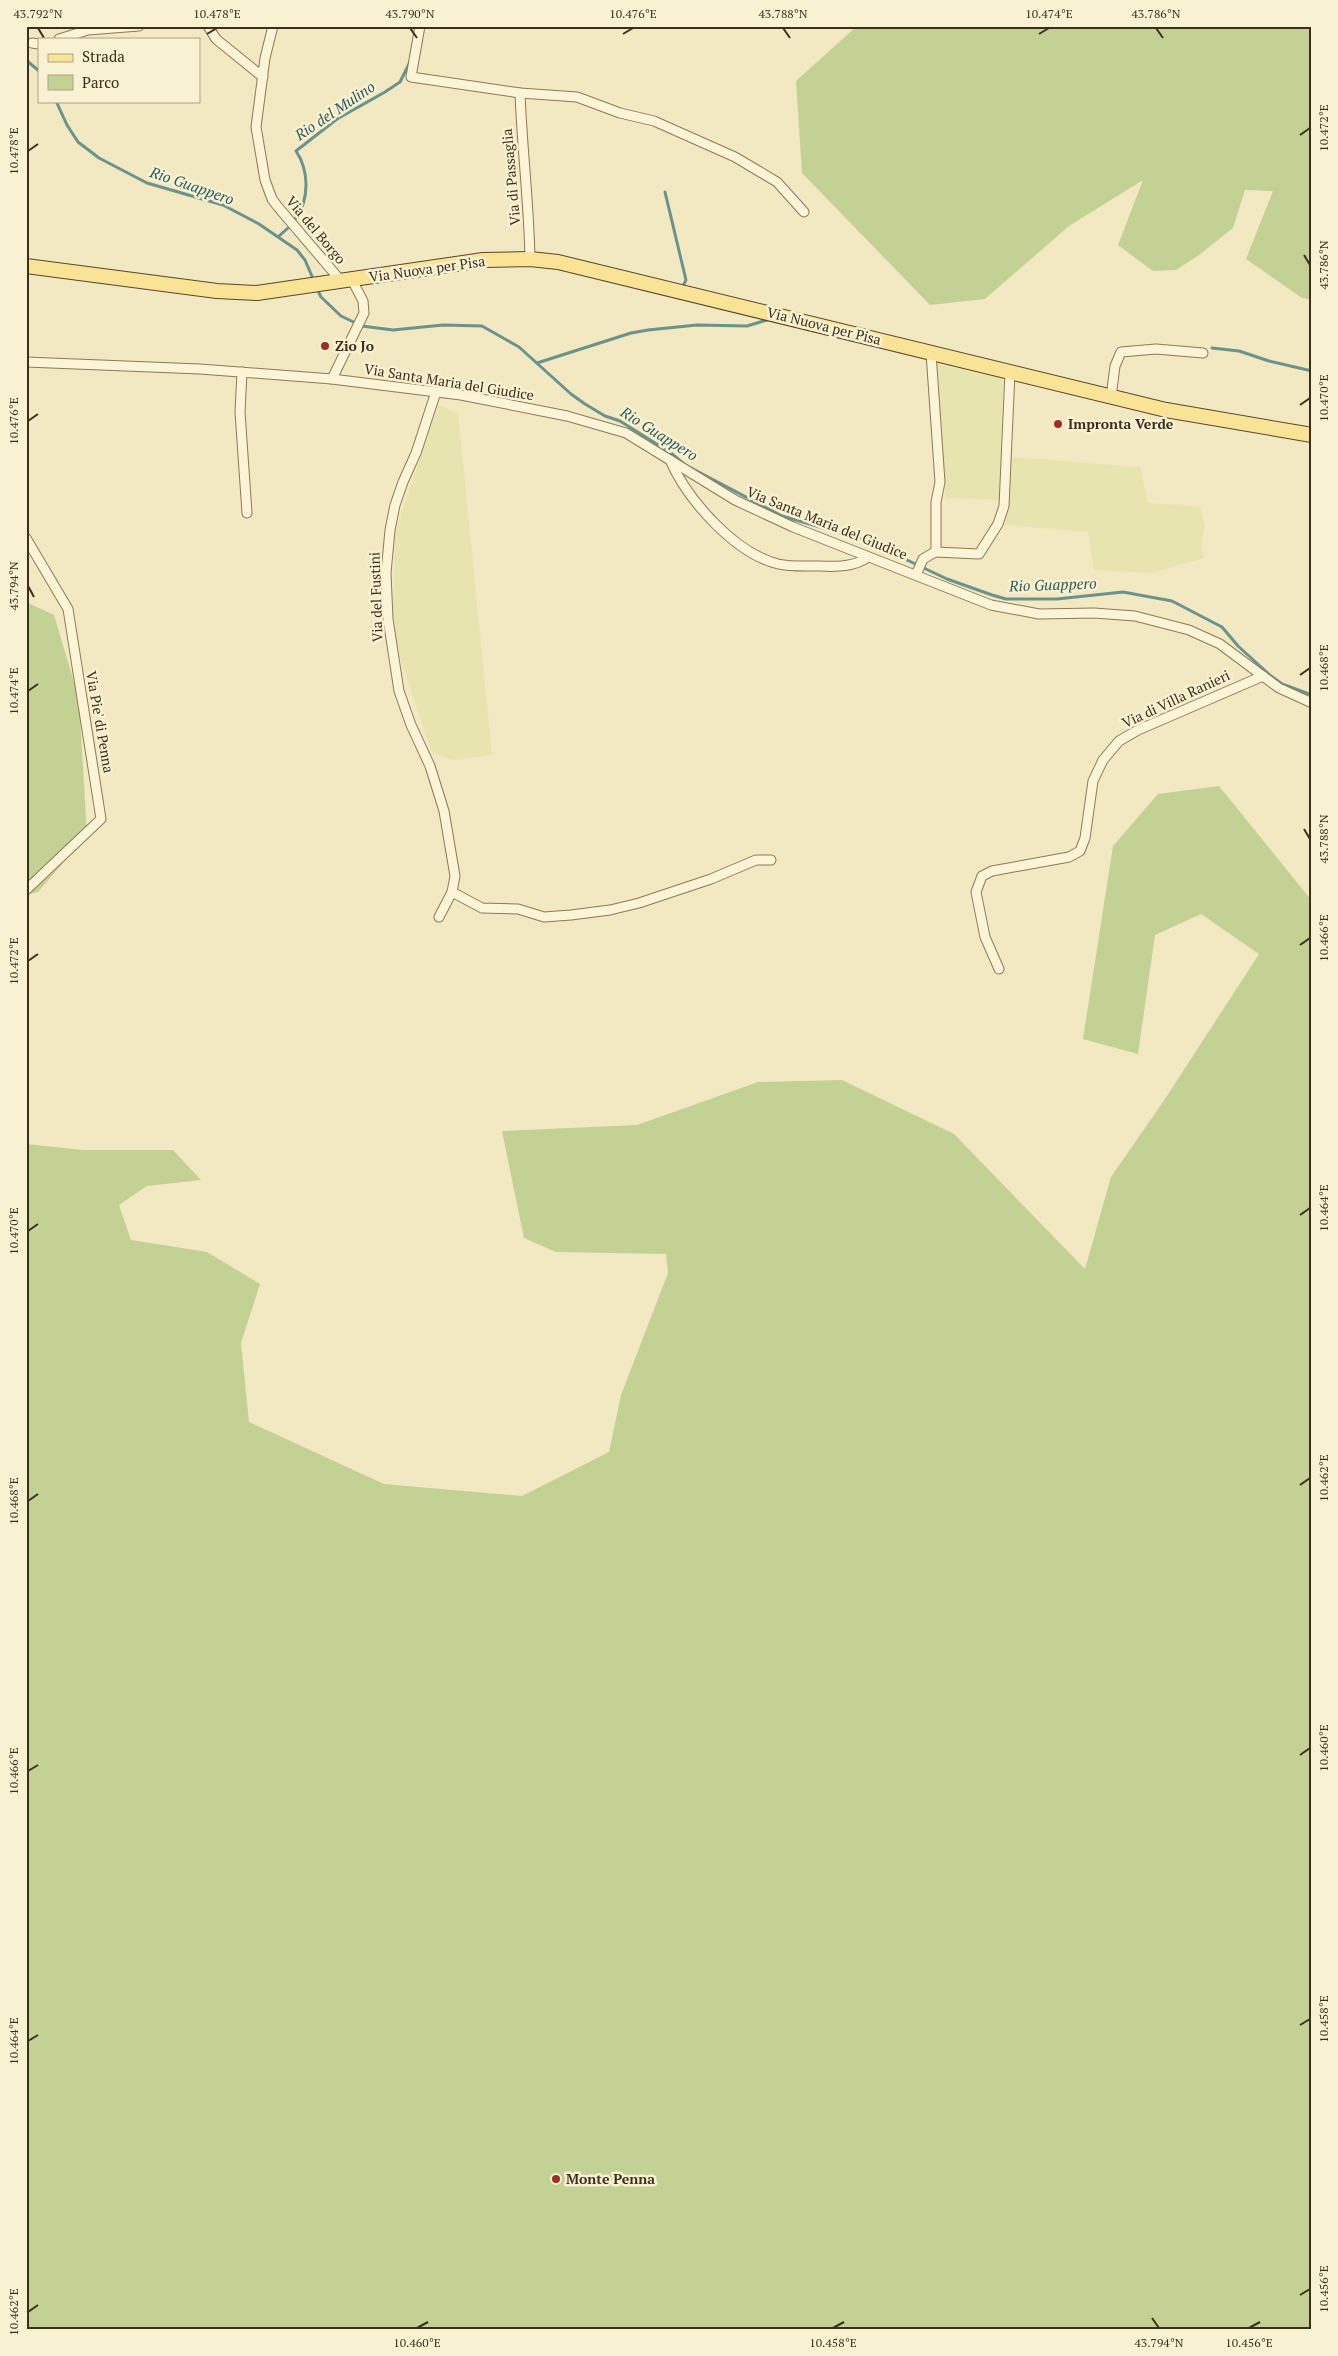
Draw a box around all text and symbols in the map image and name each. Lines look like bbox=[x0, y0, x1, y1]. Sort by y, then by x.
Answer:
text: 43.792°N bbox=[13, 6, 63, 21]
text: 10.478°E bbox=[193, 6, 241, 21]
text: 43.790°N bbox=[385, 6, 435, 21]
text: 10.476°E bbox=[609, 6, 657, 21]
text: 43.788°N bbox=[758, 6, 808, 21]
text: 10.474°E bbox=[1025, 6, 1073, 21]
text: 43.786°N bbox=[1131, 6, 1181, 21]
legend bbox=[38, 38, 200, 102]
text: Strada bbox=[82, 46, 125, 66]
text: Parco bbox=[82, 72, 119, 92]
water label: Rio del Mulino bbox=[290, 76, 379, 145]
text: 10.472°E bbox=[1316, 104, 1331, 152]
text: 10.478°E bbox=[6, 127, 21, 175]
street label: Via di Passaglia bbox=[497, 128, 524, 226]
water label: Rio Guappero bbox=[147, 161, 237, 209]
street label: Via del Borgo bbox=[282, 192, 351, 268]
text: 43.786°N bbox=[1316, 240, 1331, 290]
street label: Via Nuova per Pisa bbox=[368, 251, 486, 286]
street label: Via Nuova per Pisa bbox=[765, 302, 883, 349]
place label: Zio Jo bbox=[335, 336, 374, 355]
marker: Zio Jo bbox=[319, 340, 331, 352]
street label: Via Santa Maria del Giudice bbox=[363, 359, 535, 404]
text: 10.470°E bbox=[1316, 374, 1331, 422]
text: 10.476°E bbox=[6, 397, 21, 445]
water label: Rio Guappero bbox=[616, 401, 702, 465]
place label: Impronta Verde bbox=[1068, 414, 1174, 433]
marker: Impronta Verde bbox=[1052, 418, 1064, 430]
street label: Via Santa Maria del Giudice bbox=[744, 482, 910, 564]
street label: Via del Fustini bbox=[364, 552, 387, 642]
text: 43.794°N bbox=[6, 561, 21, 611]
water label: Rio Guappero bbox=[1008, 572, 1097, 596]
text: 10.468°E bbox=[1316, 644, 1331, 692]
street label: Via di Villa Ranieri bbox=[1119, 665, 1233, 732]
text: 10.474°E bbox=[6, 667, 21, 715]
street label: Via Pie' di Penna bbox=[82, 669, 119, 774]
text: 43.788°N bbox=[1316, 814, 1331, 864]
text: 10.466°E bbox=[1316, 914, 1331, 962]
text: 10.472°E bbox=[6, 937, 21, 985]
text: 10.464°E bbox=[1316, 1184, 1331, 1232]
text: 10.470°E bbox=[6, 1207, 21, 1255]
text: 10.462°E bbox=[1316, 1454, 1331, 1502]
text: 10.468°E bbox=[6, 1477, 21, 1525]
text: 10.460°E bbox=[1316, 1724, 1331, 1772]
text: 10.466°E bbox=[6, 1747, 21, 1795]
text: 10.458°E bbox=[1316, 1995, 1331, 2043]
text: 10.464°E bbox=[6, 2017, 21, 2065]
place label: Monte Penna bbox=[566, 2169, 655, 2188]
marker: Monte Penna bbox=[550, 2173, 562, 2185]
text: 10.456°E bbox=[1316, 2265, 1331, 2313]
text: 10.462°E bbox=[6, 2288, 21, 2336]
text: 10.460°E bbox=[393, 2335, 441, 2350]
text: 10.458°E bbox=[809, 2335, 857, 2350]
text: 43.794°N bbox=[1134, 2335, 1184, 2350]
text: 10.456°E bbox=[1225, 2335, 1273, 2350]

